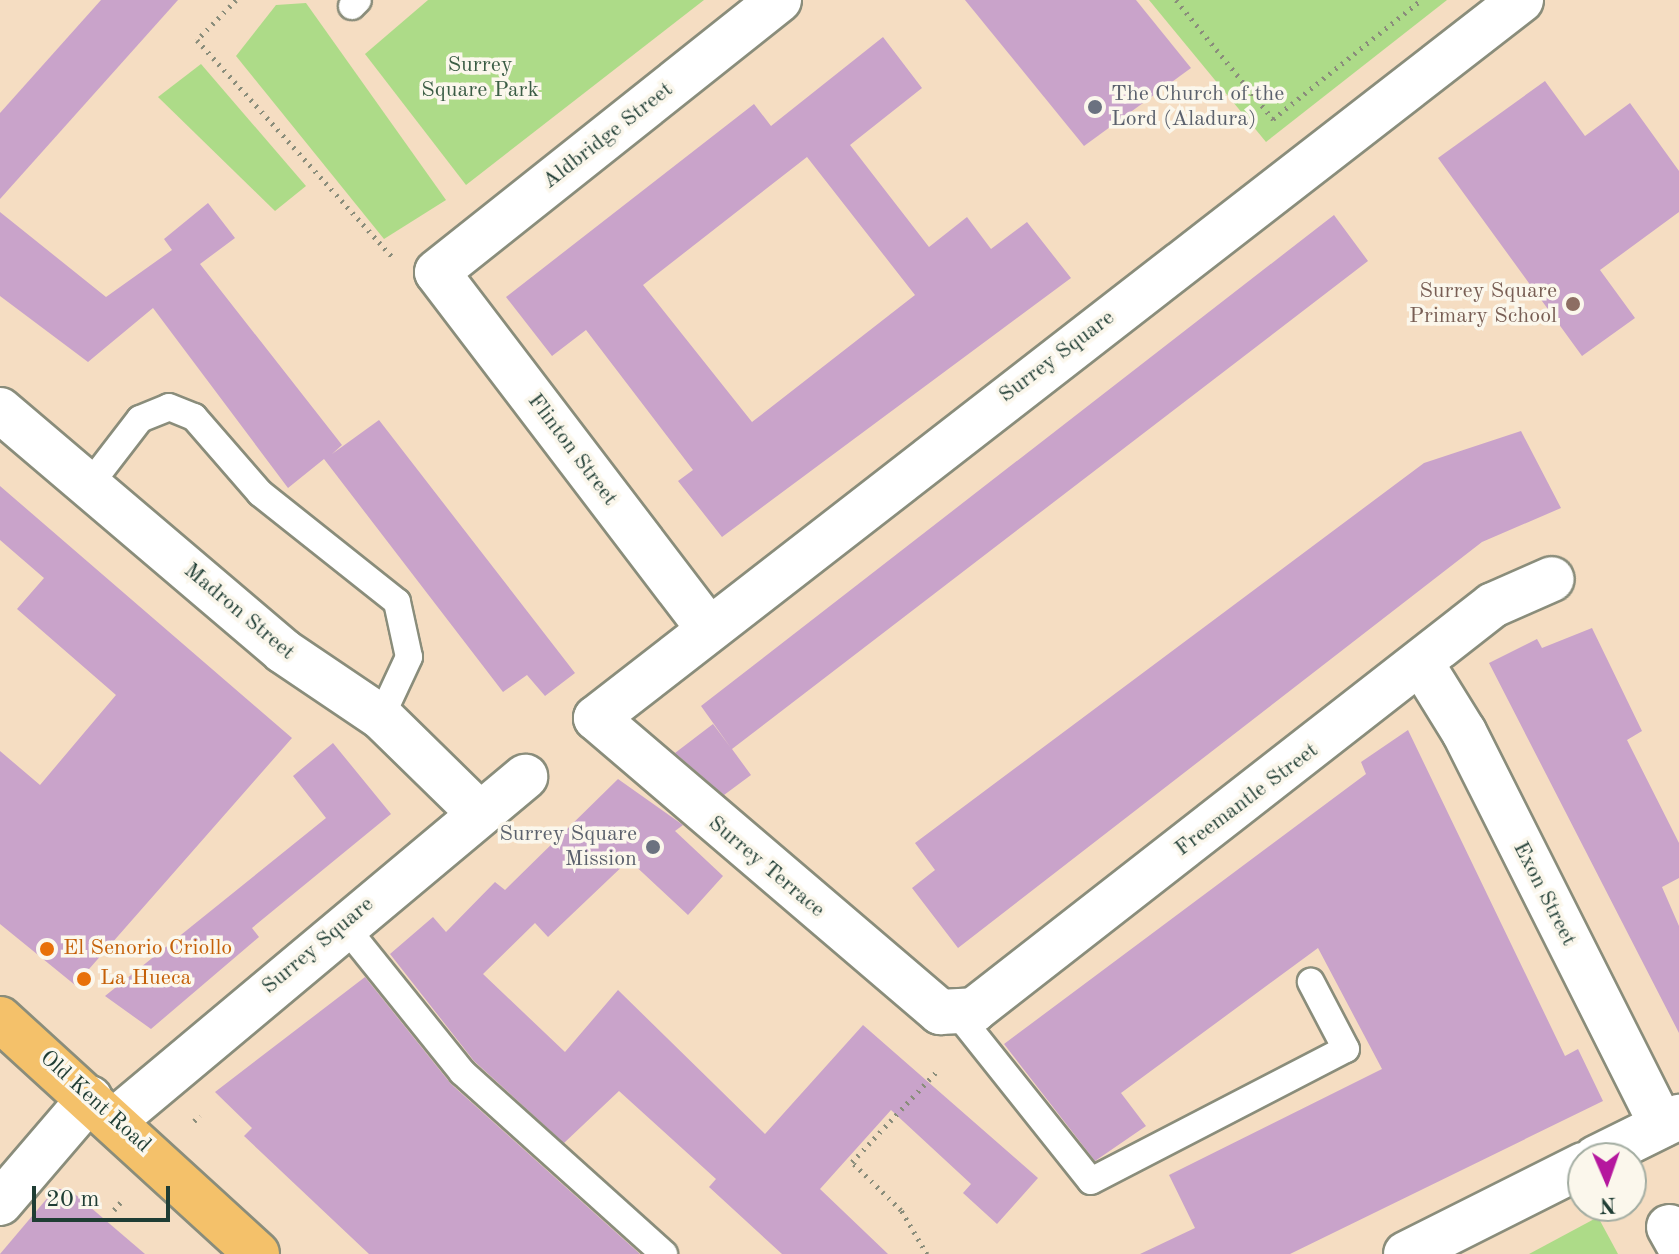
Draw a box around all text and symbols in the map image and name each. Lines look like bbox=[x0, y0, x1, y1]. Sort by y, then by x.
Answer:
park label: Surrey Square Park bbox=[421, 52, 539, 104]
street label: Aldbridge Street bbox=[537, 77, 679, 195]
place label: The Church of the Lord (Aladura) bbox=[1111, 81, 1284, 132]
marker: The Church of the Lord (Aladura) bbox=[1086, 98, 1104, 116]
place label: Surrey Square Primary School bbox=[1409, 278, 1557, 330]
marker: Surrey Square Primary School bbox=[1564, 295, 1582, 313]
street label: Surrey Square bbox=[994, 305, 1120, 409]
street label: Flinton Street bbox=[521, 389, 623, 511]
street label: Madron Street bbox=[178, 558, 300, 666]
street label: Freemantle Street bbox=[1170, 738, 1324, 862]
street label: Surrey Terrace bbox=[702, 811, 830, 923]
place label: Surrey Square Mission bbox=[499, 821, 637, 872]
marker: Surrey Square Mission bbox=[644, 838, 662, 856]
street label: Exon Street bbox=[1507, 838, 1581, 950]
street label: Surrey Square bbox=[257, 892, 379, 1000]
place label: El Senorio Criollo bbox=[63, 936, 232, 962]
marker: El Senorio Criollo bbox=[38, 940, 56, 958]
place label: La Hueca bbox=[100, 966, 191, 992]
marker: La Hueca bbox=[75, 970, 93, 988]
street label: Old Kent Road bbox=[34, 1045, 156, 1159]
north arrow bbox=[1567, 1142, 1647, 1222]
scale bar bbox=[36, 1170, 174, 1220]
text: 20 m bbox=[46, 1188, 100, 1212]
text: N bbox=[1599, 1193, 1617, 1215]

